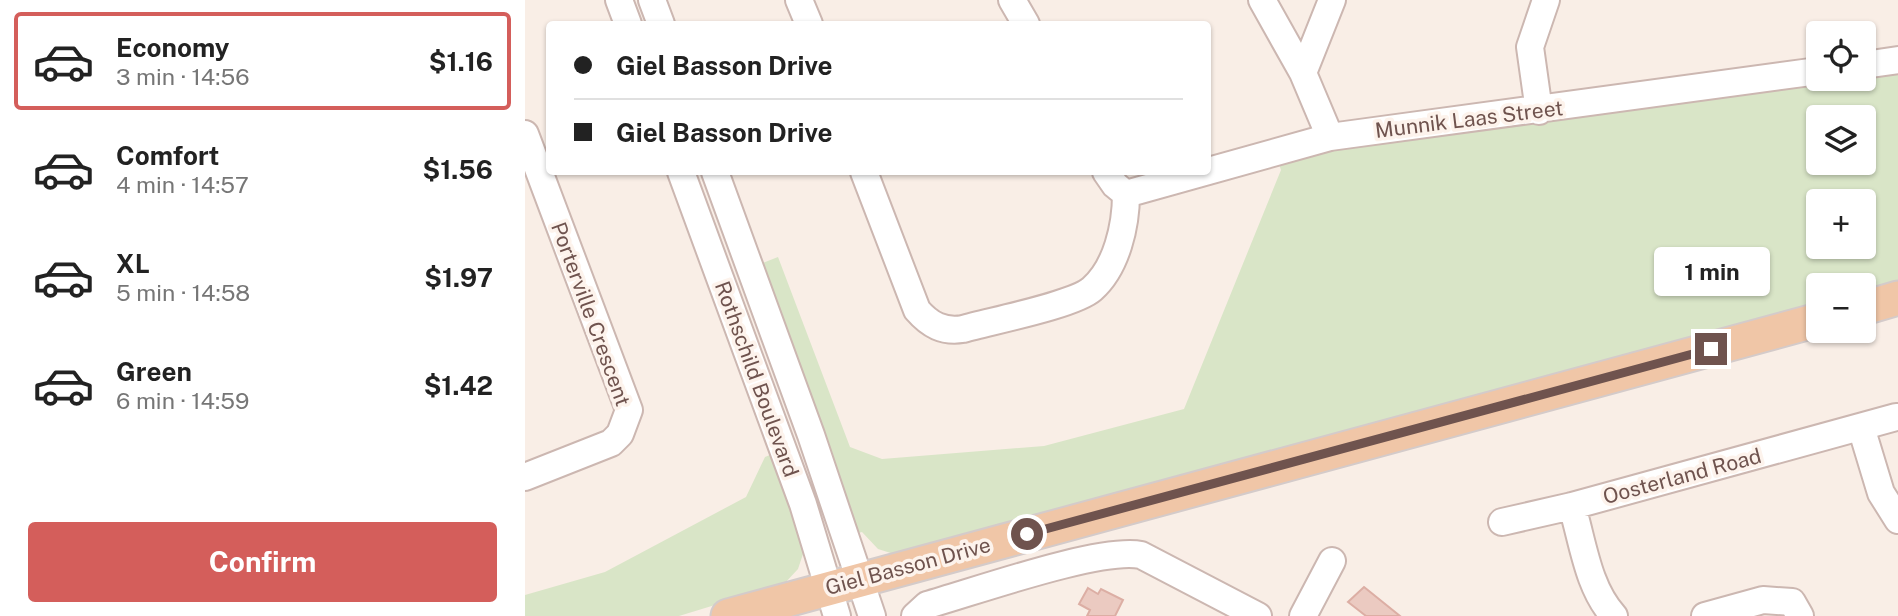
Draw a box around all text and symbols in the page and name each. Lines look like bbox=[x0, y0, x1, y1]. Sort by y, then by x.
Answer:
map controls bbox=[1806, 21, 1876, 343]
button: locate bbox=[1806, 21, 1876, 91]
icon: car bbox=[32, 30, 95, 93]
text: Economy bbox=[116, 32, 229, 63]
text: $1.16 bbox=[429, 46, 493, 77]
text: Giel Basson Drive bbox=[616, 50, 833, 81]
text: 3 min · 14:56 bbox=[116, 63, 249, 90]
street label: Munnik Laas Street bbox=[1374, 95, 1564, 143]
button: layers bbox=[1806, 105, 1876, 175]
text: Giel Basson Drive bbox=[616, 117, 833, 148]
icon: car bbox=[32, 138, 95, 201]
text: Comfort bbox=[116, 140, 219, 171]
text: $1.56 bbox=[422, 154, 493, 185]
text: 4 min · 14:57 bbox=[116, 171, 249, 198]
button: + bbox=[1806, 189, 1876, 259]
street label: Porterville Crescent bbox=[546, 219, 636, 409]
icon: car bbox=[32, 246, 95, 309]
callout: 1 min bbox=[1653, 247, 1769, 296]
text: XL bbox=[116, 248, 150, 279]
text: 1 min bbox=[1684, 258, 1740, 285]
text: $1.97 bbox=[424, 262, 493, 293]
button: − bbox=[1806, 273, 1876, 343]
street label: Rothschild Boulevard bbox=[710, 278, 804, 480]
text: 5 min · 14:58 bbox=[116, 279, 250, 306]
route end bbox=[1695, 333, 1727, 365]
icon: car bbox=[32, 354, 95, 417]
text: Green bbox=[116, 356, 192, 387]
text: $1.42 bbox=[424, 370, 493, 401]
text: 6 min · 14:59 bbox=[116, 387, 249, 414]
street label: Oosterland Road bbox=[1600, 443, 1764, 509]
route start bbox=[1011, 518, 1043, 550]
button: Confirm bbox=[28, 522, 497, 602]
street label: Giel Basson Drive bbox=[823, 532, 993, 600]

